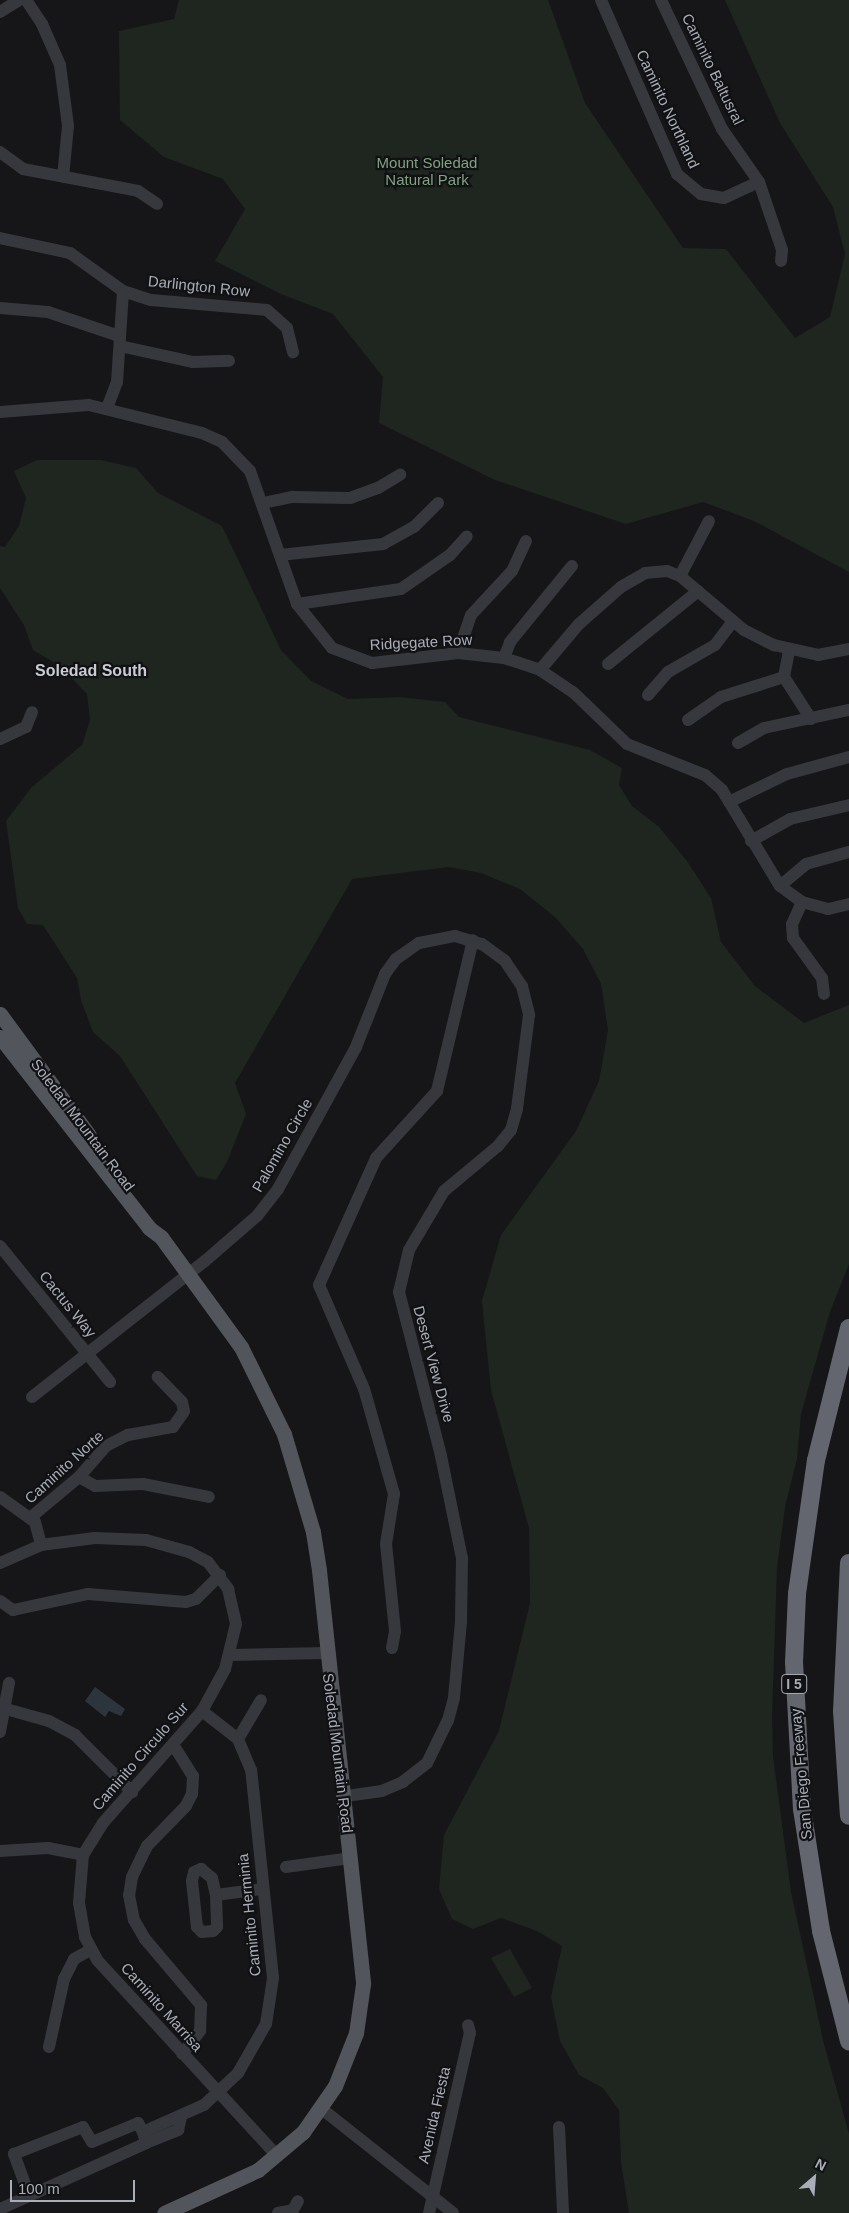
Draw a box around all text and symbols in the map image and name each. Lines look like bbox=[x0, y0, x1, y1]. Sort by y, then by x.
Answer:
street label: Caminito Baltusral bbox=[678, 10, 748, 128]
street label: Caminito Northland bbox=[633, 47, 703, 171]
park label: Mount Soledad Natural Park bbox=[377, 153, 477, 188]
street label: Darlington Row bbox=[147, 272, 251, 300]
street label: Ridgegate Row bbox=[369, 630, 473, 654]
district label: Soledad South bbox=[35, 661, 147, 681]
street label: Soledad Mountain Road bbox=[27, 1055, 139, 1195]
street label: Palomino Circle bbox=[248, 1095, 316, 1195]
street label: Cactus Way bbox=[36, 1267, 100, 1341]
street label: Desert View Drive bbox=[410, 1304, 458, 1424]
street label: Caminito Norte bbox=[21, 1427, 107, 1507]
street label: Soledad Mountain Road bbox=[319, 1672, 357, 1834]
road number: I 5 bbox=[780, 1672, 808, 1696]
street label: Caminito Circulo Sur bbox=[88, 1698, 192, 1814]
street label: San Diego Freeway bbox=[786, 1708, 816, 1840]
street label: Caminito Herminia bbox=[234, 1853, 264, 1977]
street label: Caminito Marrisa bbox=[117, 1959, 207, 2055]
street label: Avenida Fiesta bbox=[414, 2065, 454, 2165]
north arrow bbox=[789, 2153, 839, 2203]
text: N bbox=[813, 2155, 829, 2174]
scale bar bbox=[12, 2170, 138, 2202]
text: 100 m bbox=[18, 2180, 60, 2197]

